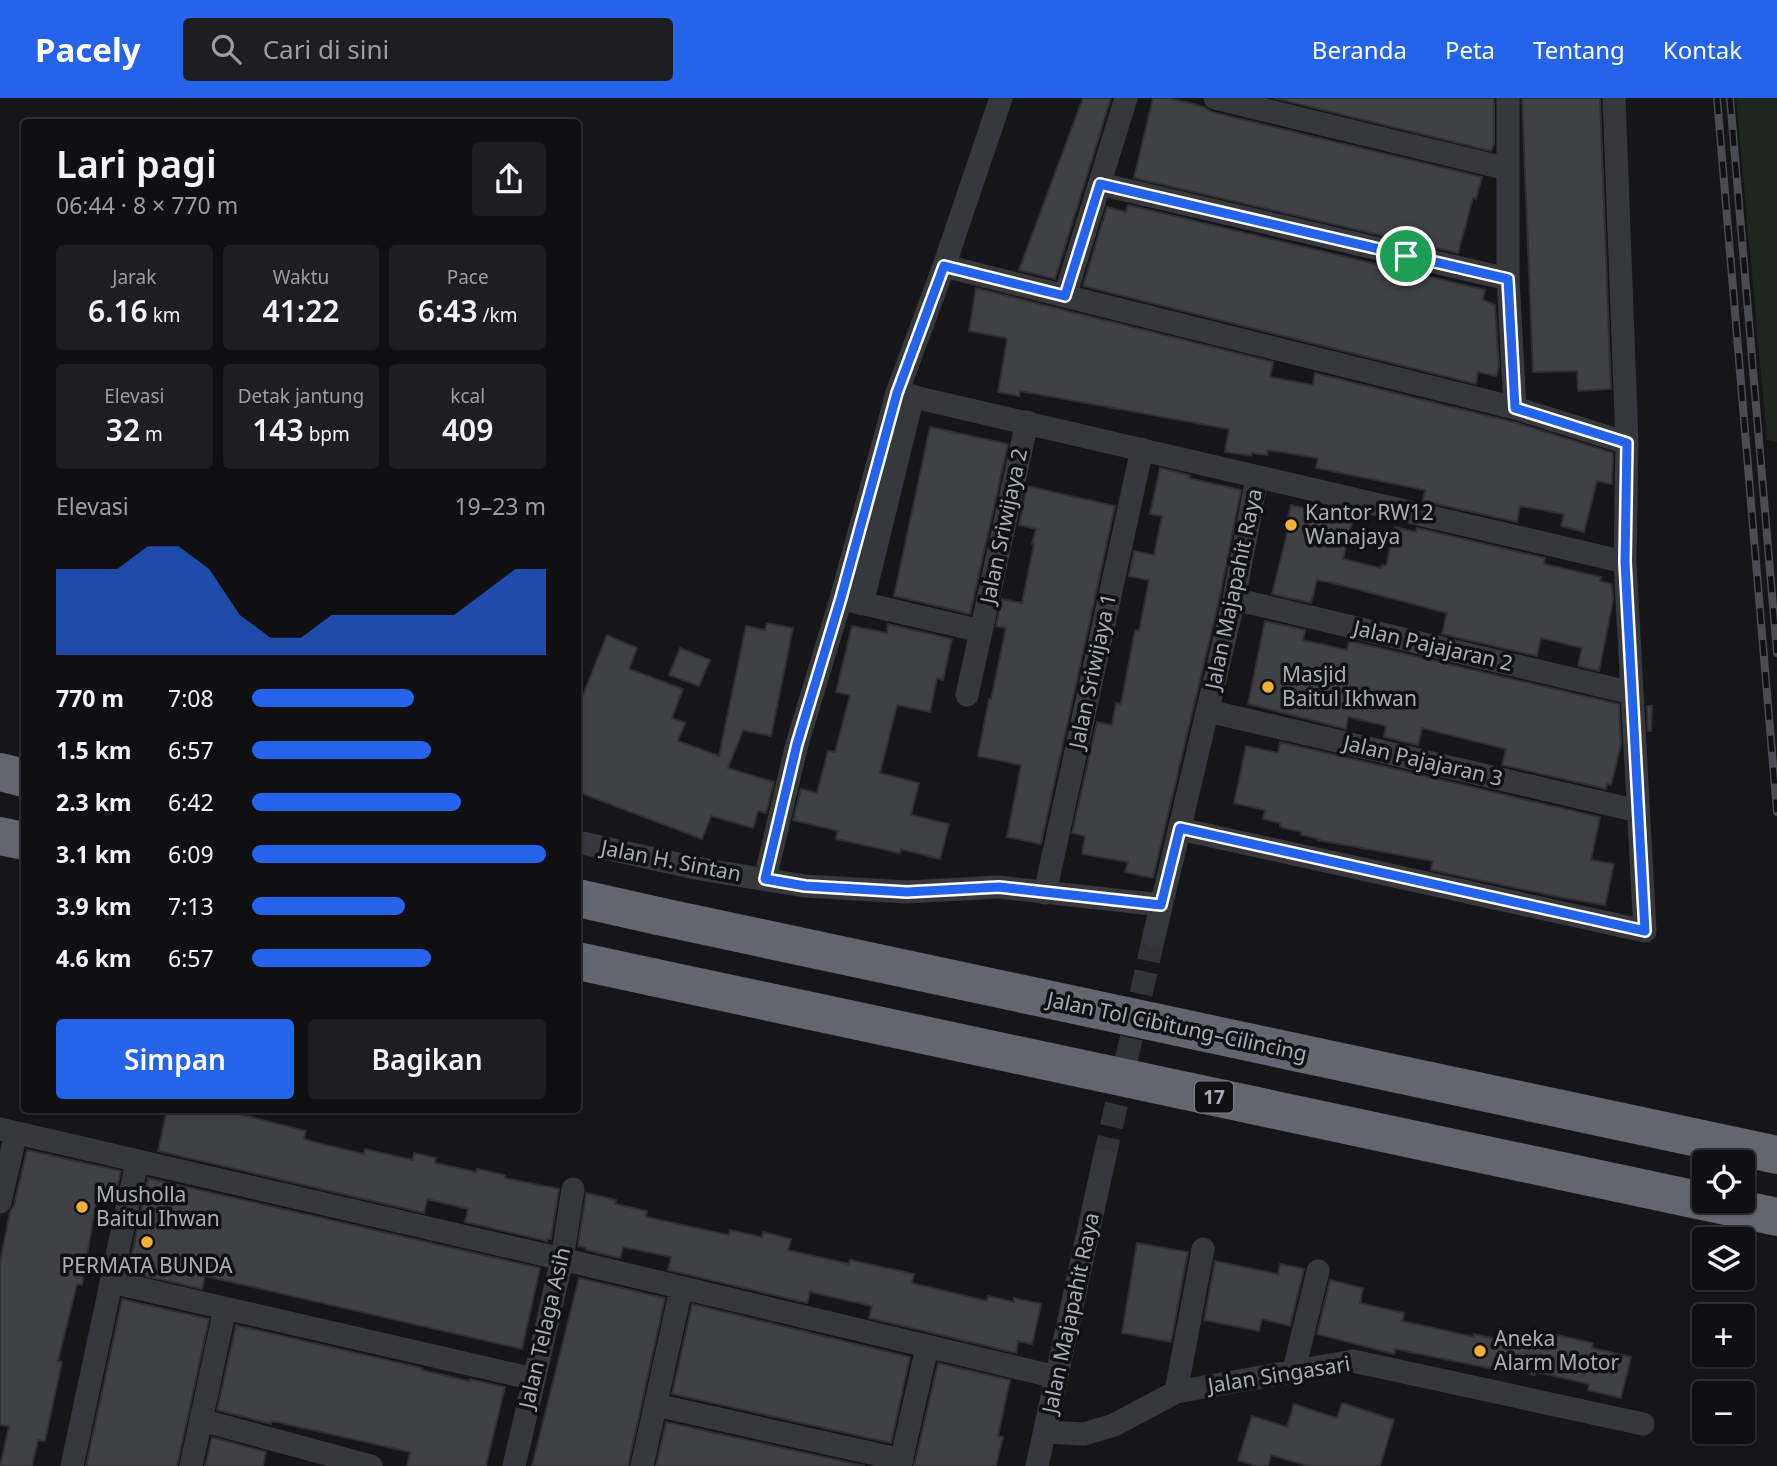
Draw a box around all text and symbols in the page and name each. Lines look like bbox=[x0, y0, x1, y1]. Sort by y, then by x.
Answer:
search box bbox=[183, 18, 673, 81]
text: Pacely bbox=[35, 27, 141, 72]
icon: search bbox=[207, 30, 245, 68]
text: Cari di sini bbox=[263, 31, 389, 67]
text: Beranda bbox=[1312, 33, 1407, 66]
text: Peta bbox=[1445, 33, 1495, 66]
text: Tentang bbox=[1533, 33, 1625, 66]
text: Kontak bbox=[1663, 33, 1742, 66]
text: Lari pagi bbox=[56, 137, 217, 189]
button: share bbox=[472, 142, 546, 216]
text: 06:44 · 8 × 770 m bbox=[56, 189, 238, 221]
pin bbox=[1376, 226, 1436, 286]
icon: arrive bbox=[1387, 237, 1425, 275]
text: Jarak bbox=[112, 264, 156, 290]
text: Waktu bbox=[273, 264, 329, 290]
text: Pace bbox=[447, 264, 489, 290]
text: 6.16 bbox=[88, 290, 148, 331]
text: 41:22 bbox=[263, 290, 339, 331]
text: 6:43 bbox=[418, 290, 478, 331]
text: km bbox=[148, 302, 181, 328]
text: /km bbox=[478, 302, 518, 328]
text: Elevasi bbox=[104, 383, 164, 409]
text: Detak jantung bbox=[238, 383, 364, 409]
text: kcal bbox=[450, 383, 485, 409]
text: 32 bbox=[106, 409, 140, 450]
text: 143 bbox=[252, 409, 304, 450]
text: 409 bbox=[442, 409, 493, 450]
text: m bbox=[140, 421, 163, 447]
text: bpm bbox=[304, 421, 350, 447]
street label: Jalan Sriwijaya 2 bbox=[973, 446, 1033, 608]
street label: Jalan Majapahit Raya bbox=[1198, 486, 1268, 694]
text: Elevasi bbox=[56, 490, 129, 522]
text: 19–23 m bbox=[454, 490, 546, 522]
place label: Kantor RW12 Wanajaya bbox=[1305, 498, 1434, 550]
marker: Kantor RW12 Wanajaya bbox=[1283, 517, 1299, 533]
street label: Jalan Sriwijaya 1 bbox=[1062, 591, 1122, 753]
street label: Jalan Pajajaran 2 bbox=[1349, 613, 1516, 677]
place label: Masjid Baitul Ikhwan bbox=[1282, 660, 1417, 712]
marker: Masjid Baitul Ikhwan bbox=[1260, 679, 1276, 695]
text: 770 m bbox=[56, 682, 124, 714]
text: 7:08 bbox=[168, 682, 214, 714]
street label: Jalan Pajajaran 3 bbox=[1339, 728, 1506, 792]
text: 1.5 km bbox=[56, 734, 131, 766]
text: 6:57 bbox=[168, 734, 214, 766]
text: 2.3 km bbox=[56, 786, 131, 818]
text: 6:42 bbox=[168, 786, 214, 818]
street label: Jalan H. Sintan bbox=[597, 832, 744, 887]
text: 3.1 km bbox=[56, 838, 131, 870]
text: 6:09 bbox=[168, 838, 214, 870]
text: 3.9 km bbox=[56, 890, 131, 922]
text: 7:13 bbox=[168, 890, 214, 922]
text: 4.6 km bbox=[56, 942, 131, 974]
text: 6:57 bbox=[168, 942, 214, 974]
street label: Jalan Tol Cibitung–Cilincing bbox=[1043, 984, 1310, 1067]
button: Simpan bbox=[56, 1019, 294, 1099]
button: Bagikan bbox=[308, 1019, 546, 1099]
road number: 17 bbox=[1195, 1082, 1233, 1113]
map controls bbox=[1692, 1150, 1755, 1444]
button: locate bbox=[1692, 1150, 1755, 1213]
place label: Musholla Baitul Ihwan bbox=[96, 1180, 220, 1232]
marker: Musholla Baitul Ihwan bbox=[74, 1199, 90, 1215]
street label: Jalan Majapahit Raya bbox=[1035, 1210, 1105, 1418]
button: layers bbox=[1692, 1227, 1755, 1290]
marker: PERMATA BUNDA bbox=[139, 1234, 155, 1250]
street label: Jalan Telaga Asih bbox=[511, 1245, 576, 1413]
place label: PERMATA BUNDA bbox=[62, 1251, 233, 1279]
button: + bbox=[1692, 1304, 1755, 1367]
place label: Aneka Alarm Motor bbox=[1494, 1324, 1619, 1376]
marker: Aneka Alarm Motor bbox=[1472, 1343, 1488, 1359]
street label: Jalan Singasari bbox=[1204, 1349, 1352, 1399]
button: − bbox=[1692, 1381, 1755, 1444]

